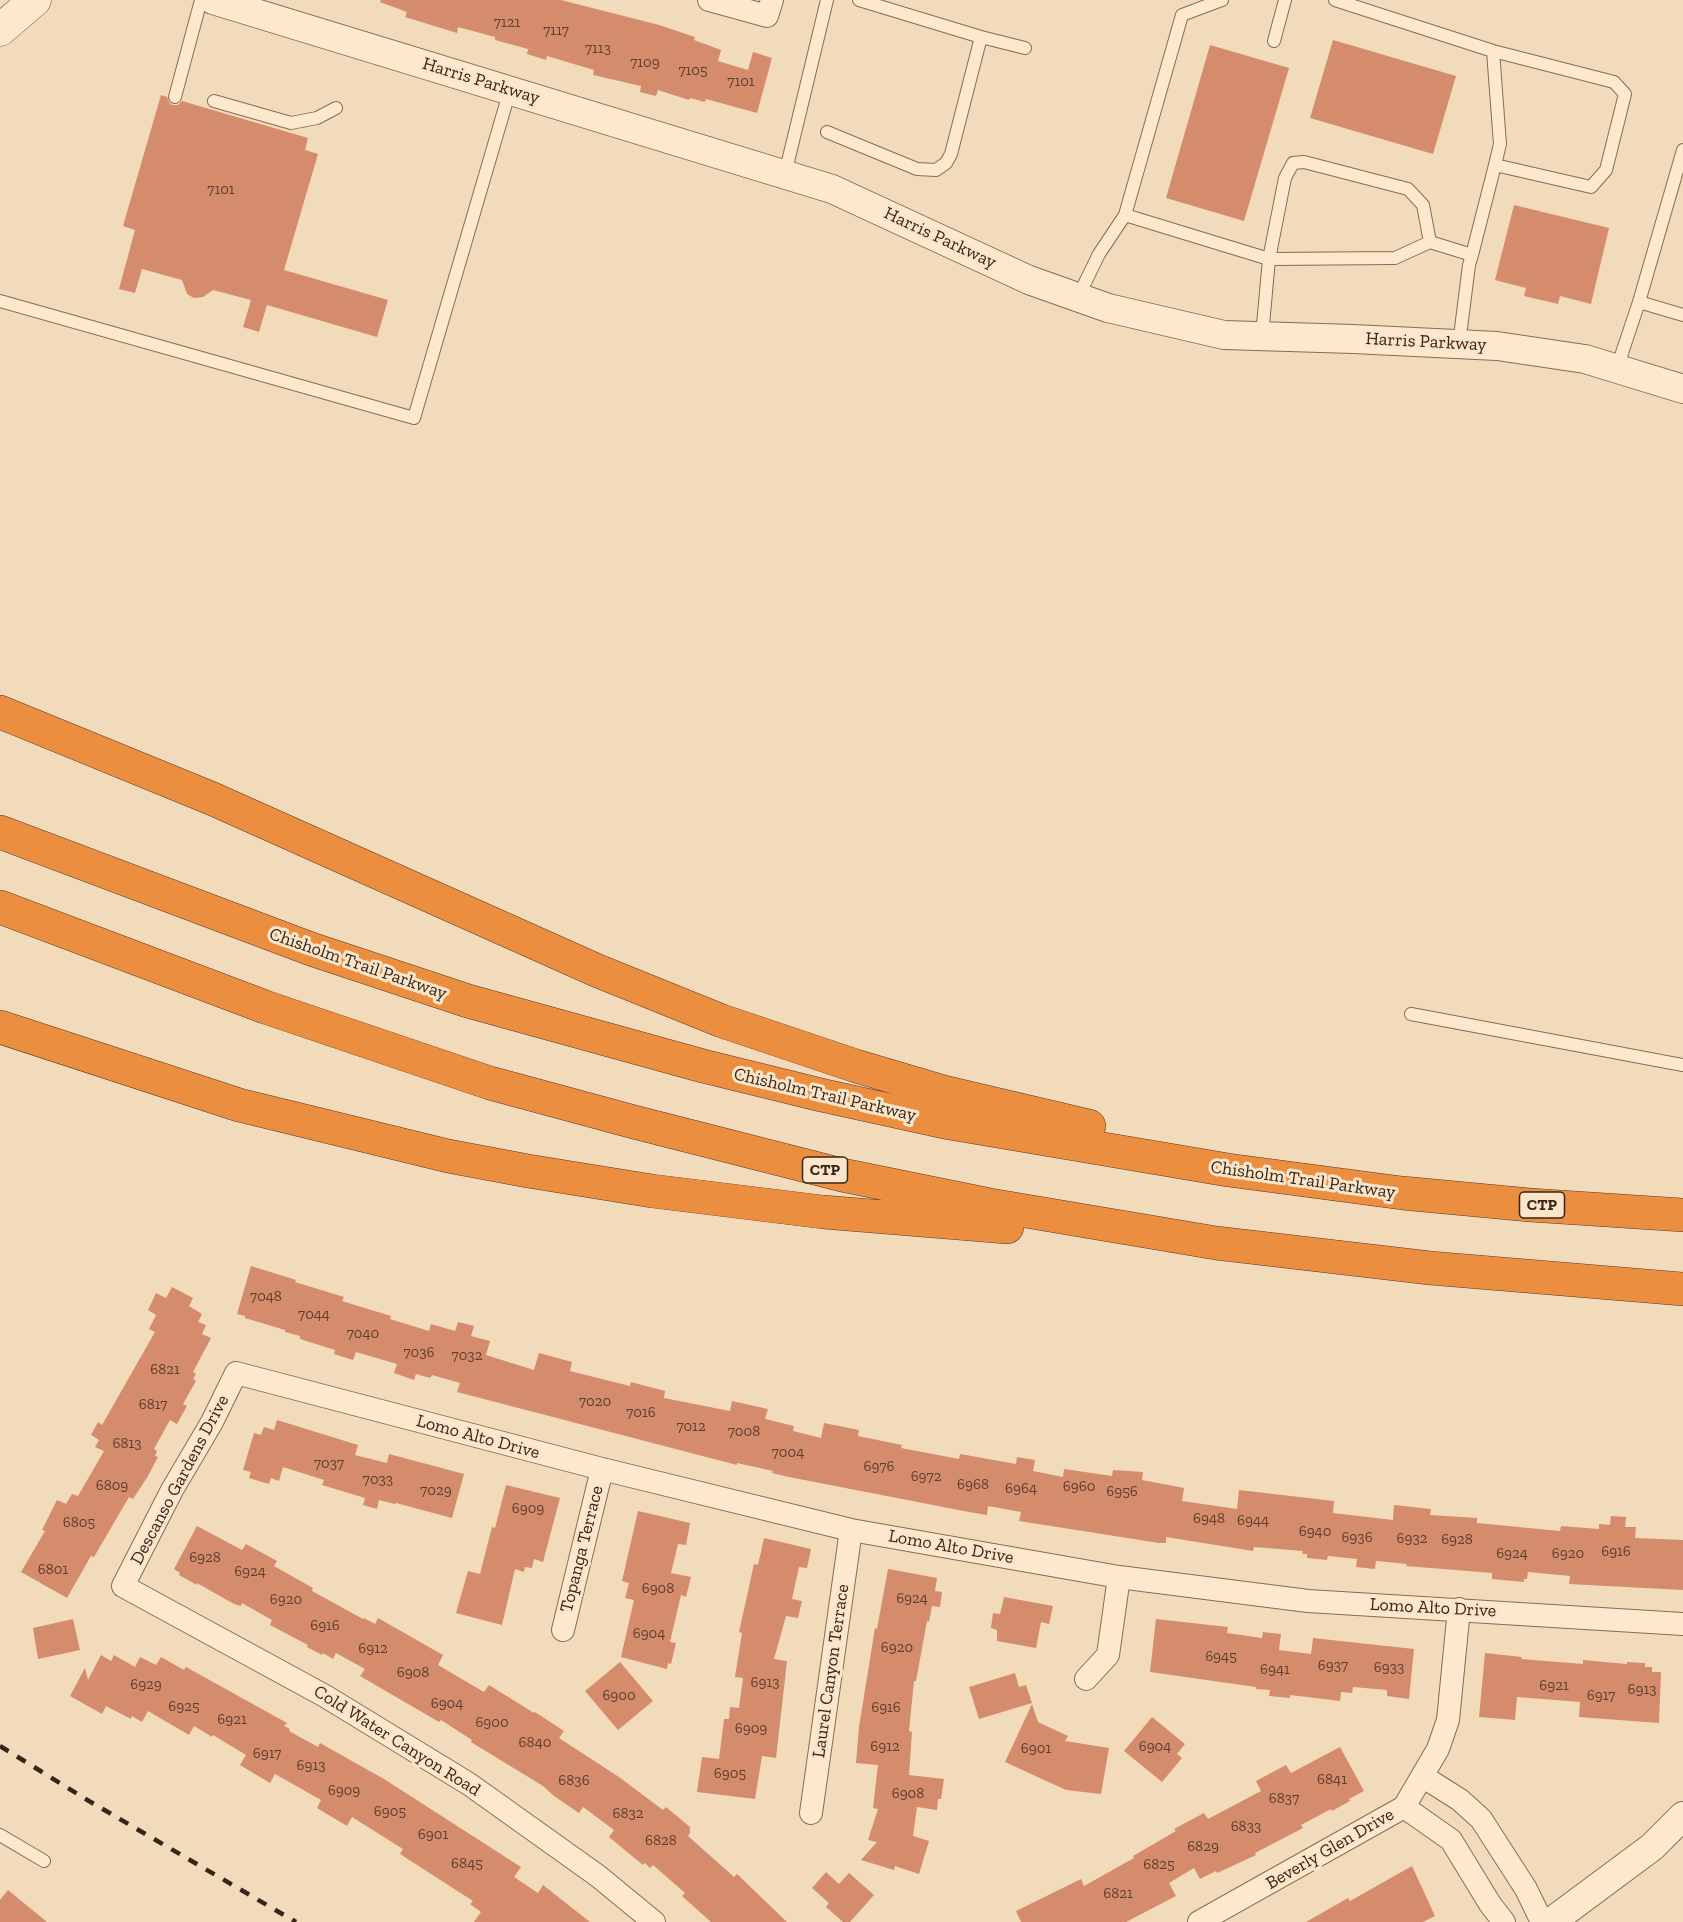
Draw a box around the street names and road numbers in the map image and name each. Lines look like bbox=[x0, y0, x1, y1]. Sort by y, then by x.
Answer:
street label: Harris Parkway bbox=[420, 53, 542, 109]
street label: Harris Parkway bbox=[880, 203, 1000, 273]
street label: Harris Parkway bbox=[1365, 328, 1487, 356]
street label: Chisholm Trail Parkway bbox=[266, 923, 450, 1005]
street label: Chisholm Trail Parkway bbox=[732, 1064, 918, 1126]
street label: Chisholm Trail Parkway bbox=[1209, 1156, 1397, 1204]
road number: CTP bbox=[802, 1157, 848, 1183]
road number: CTP bbox=[1520, 1192, 1564, 1218]
street label: Descanso Gardens Drive bbox=[126, 1391, 234, 1569]
street label: Lomo Alto Drive bbox=[414, 1410, 542, 1464]
street label: Topanga Terrace bbox=[556, 1483, 608, 1615]
street label: Lomo Alto Drive bbox=[887, 1525, 1015, 1569]
street label: Laurel Canyon Terrace bbox=[808, 1583, 854, 1759]
street label: Lomo Alto Drive bbox=[1369, 1594, 1497, 1622]
street label: Cold Water Canyon Road bbox=[310, 1681, 484, 1801]
street label: Beverly Glen Drive bbox=[1262, 1804, 1398, 1894]

